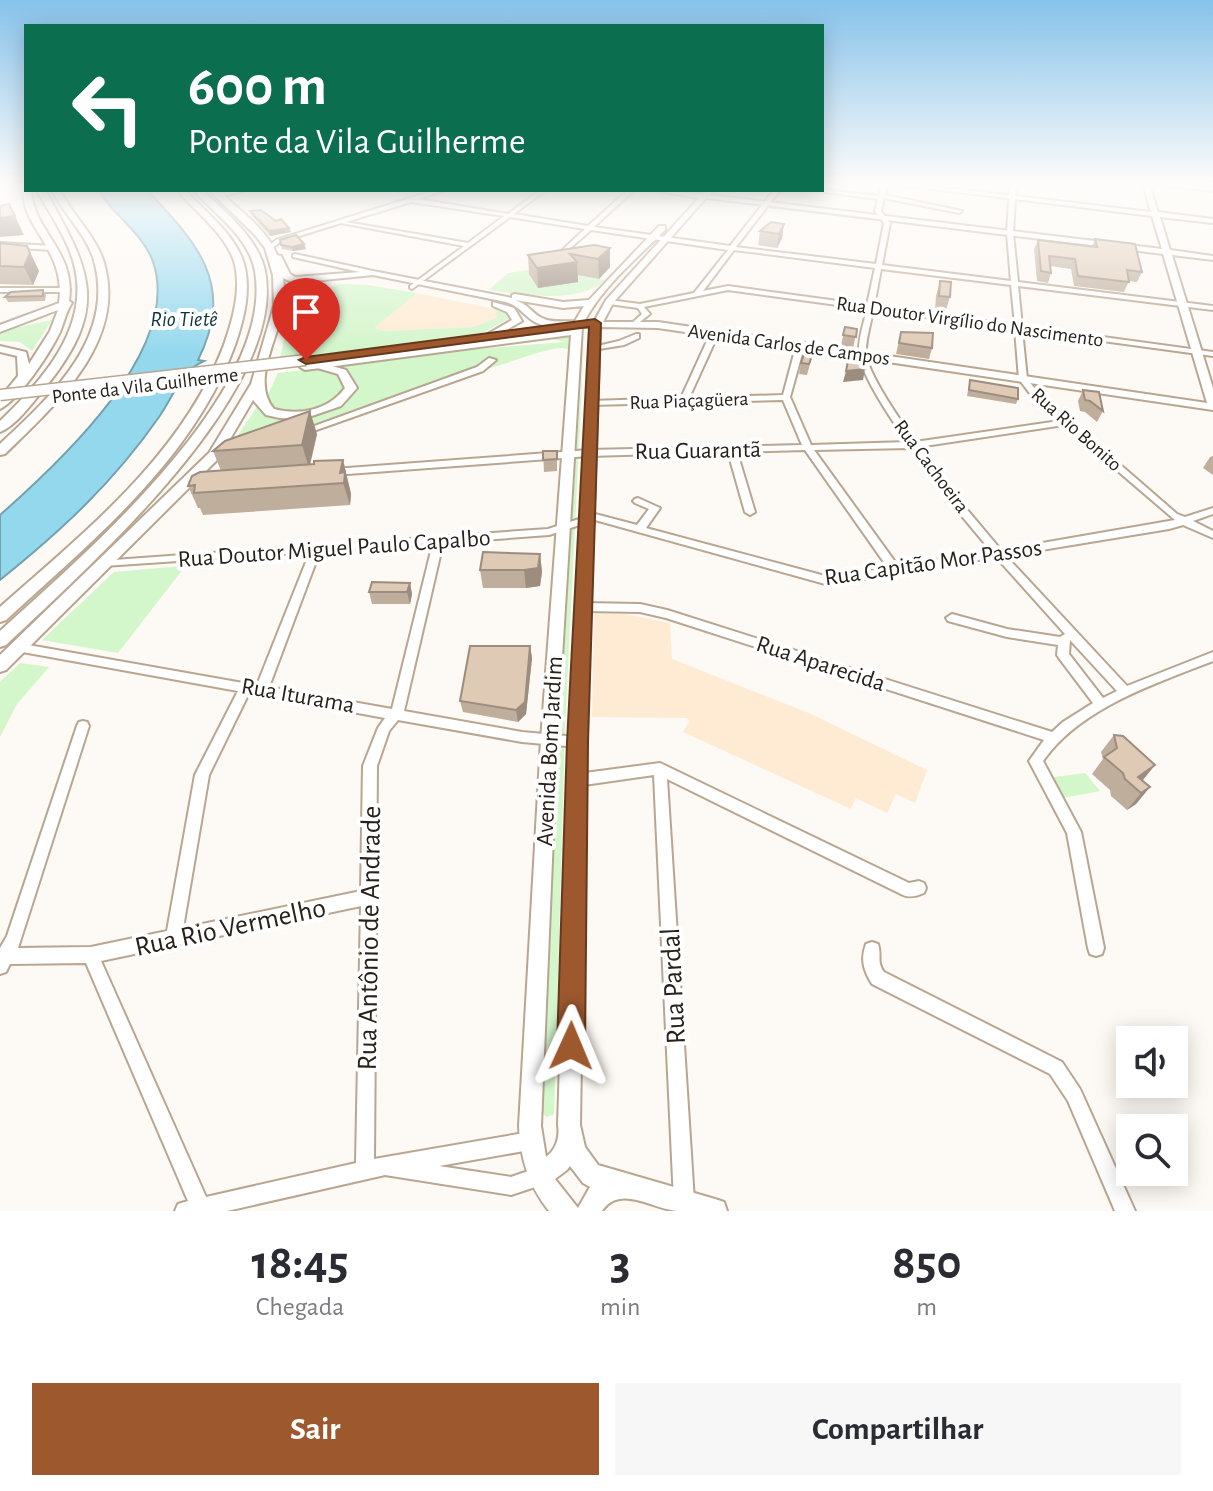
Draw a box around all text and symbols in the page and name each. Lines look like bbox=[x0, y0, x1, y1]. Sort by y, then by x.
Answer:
icon: left bbox=[56, 56, 160, 160]
text: 600 m bbox=[188, 59, 327, 115]
text: Ponte da Vila Guilherme bbox=[188, 124, 526, 160]
pin bbox=[272, 278, 340, 360]
icon: arrive bbox=[284, 290, 328, 334]
street label: Rua Doutor Virgílio do Nascimento bbox=[835, 293, 1105, 351]
water label: Rio Tietê bbox=[150, 308, 218, 330]
street label: Avenida Carlos de Campos bbox=[687, 321, 891, 369]
street label: Ponte da Vila Guilherme bbox=[51, 365, 239, 407]
street label: Rua Rio Bonito bbox=[1027, 384, 1125, 475]
street label: Rua Piaçagüera bbox=[629, 389, 749, 413]
street label: Rua Cachoeira bbox=[890, 416, 972, 517]
street label: Rua Guarantã bbox=[635, 438, 762, 464]
street label: Rua Doutor Miguel Paulo Capalbo bbox=[177, 526, 491, 572]
street label: Rua Capitão Mor Passos bbox=[823, 536, 1043, 590]
street label: Rua Aparecida bbox=[753, 632, 888, 696]
street label: Avenida Bom Jardim bbox=[533, 655, 567, 847]
street label: Rua Iturama bbox=[239, 674, 356, 718]
street label: Rua Antônio de Andrade bbox=[354, 805, 386, 1071]
street label: Rua Rio Vermelho bbox=[132, 894, 328, 962]
street label: Rua Pardal bbox=[657, 927, 691, 1045]
position arrow bbox=[529, 1004, 613, 1088]
map controls bbox=[1116, 1026, 1188, 1186]
button: sound bbox=[1116, 1026, 1188, 1098]
button: search bbox=[1116, 1114, 1188, 1186]
text: 18:45 bbox=[252, 1240, 348, 1288]
text: 3 bbox=[610, 1240, 631, 1288]
text: 850 bbox=[892, 1240, 961, 1288]
text: Chegada bbox=[256, 1294, 344, 1320]
text: min bbox=[600, 1294, 640, 1320]
text: m bbox=[916, 1294, 937, 1320]
button: Sair bbox=[32, 1383, 599, 1475]
button: Compartilhar bbox=[615, 1383, 1181, 1475]

